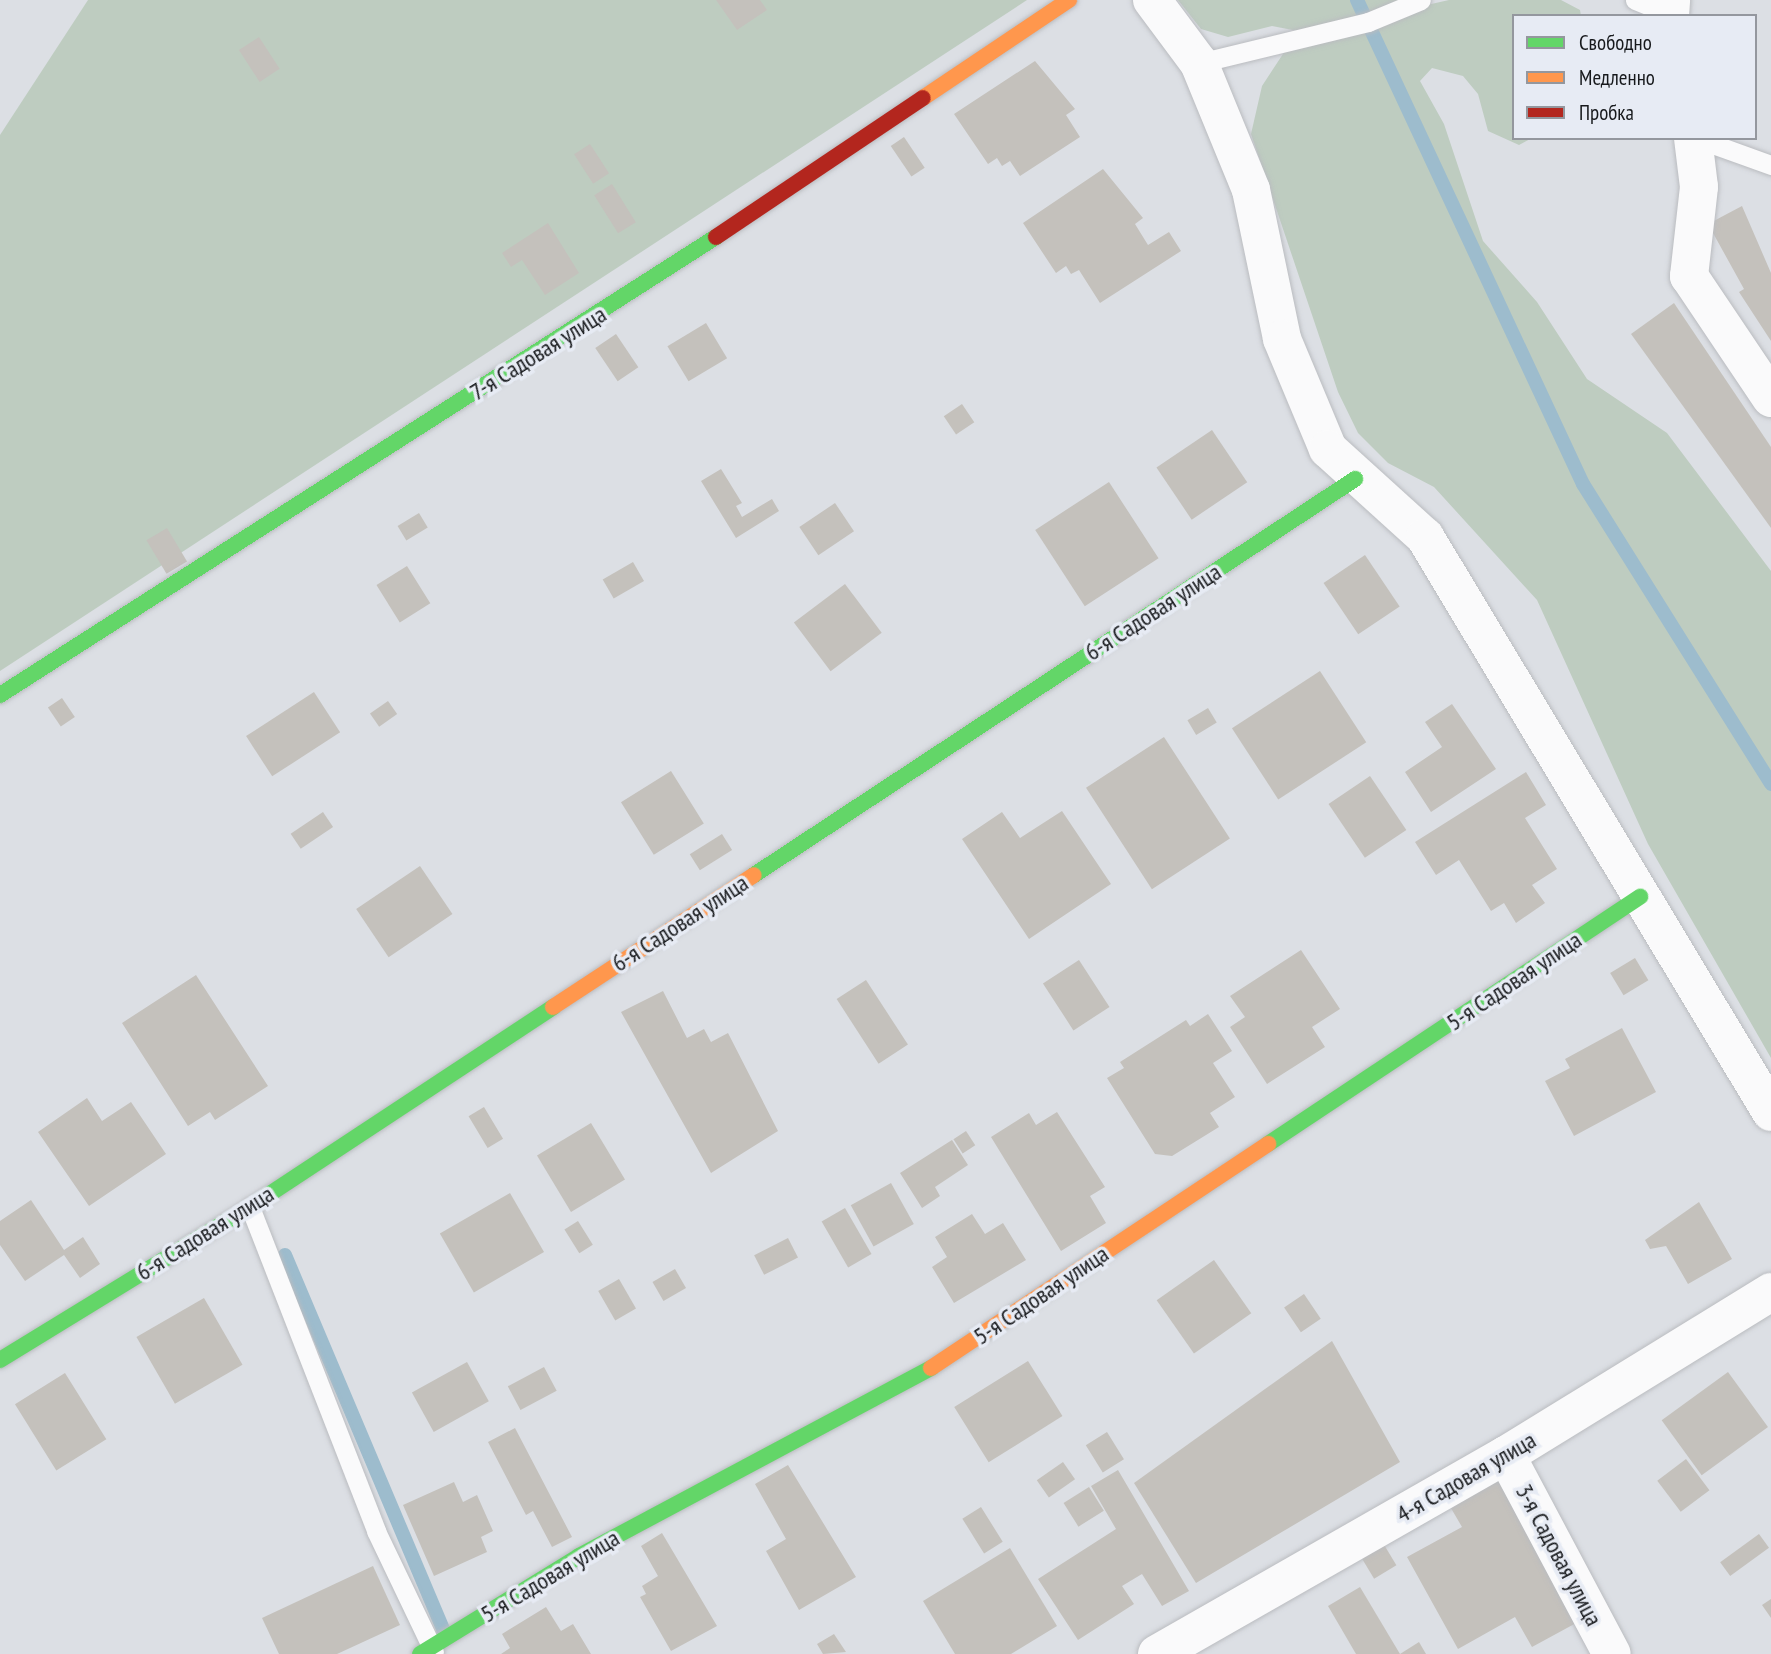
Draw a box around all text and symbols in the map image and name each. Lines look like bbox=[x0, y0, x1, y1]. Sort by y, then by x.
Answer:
legend bbox=[1512, 14, 1757, 140]
text: Свободно bbox=[1579, 29, 1652, 56]
text: Медленно bbox=[1579, 64, 1655, 91]
text: Пробка bbox=[1579, 99, 1634, 126]
street label: 7-я Садовая улица bbox=[465, 300, 611, 406]
street label: 6-я Садовая улица bbox=[1080, 557, 1226, 667]
street label: 6-я Садовая улица bbox=[607, 868, 753, 978]
street label: 5-я Садовая улица bbox=[1441, 925, 1587, 1037]
street label: 6-я Садовая улица bbox=[131, 1179, 279, 1287]
street label: 5-я Садовая улица bbox=[968, 1239, 1114, 1351]
street label: 4-я Садовая улица bbox=[1391, 1425, 1541, 1529]
street label: 3-я Садовая улица bbox=[1510, 1479, 1608, 1631]
street label: 5-я Садовая улица bbox=[475, 1523, 625, 1629]

